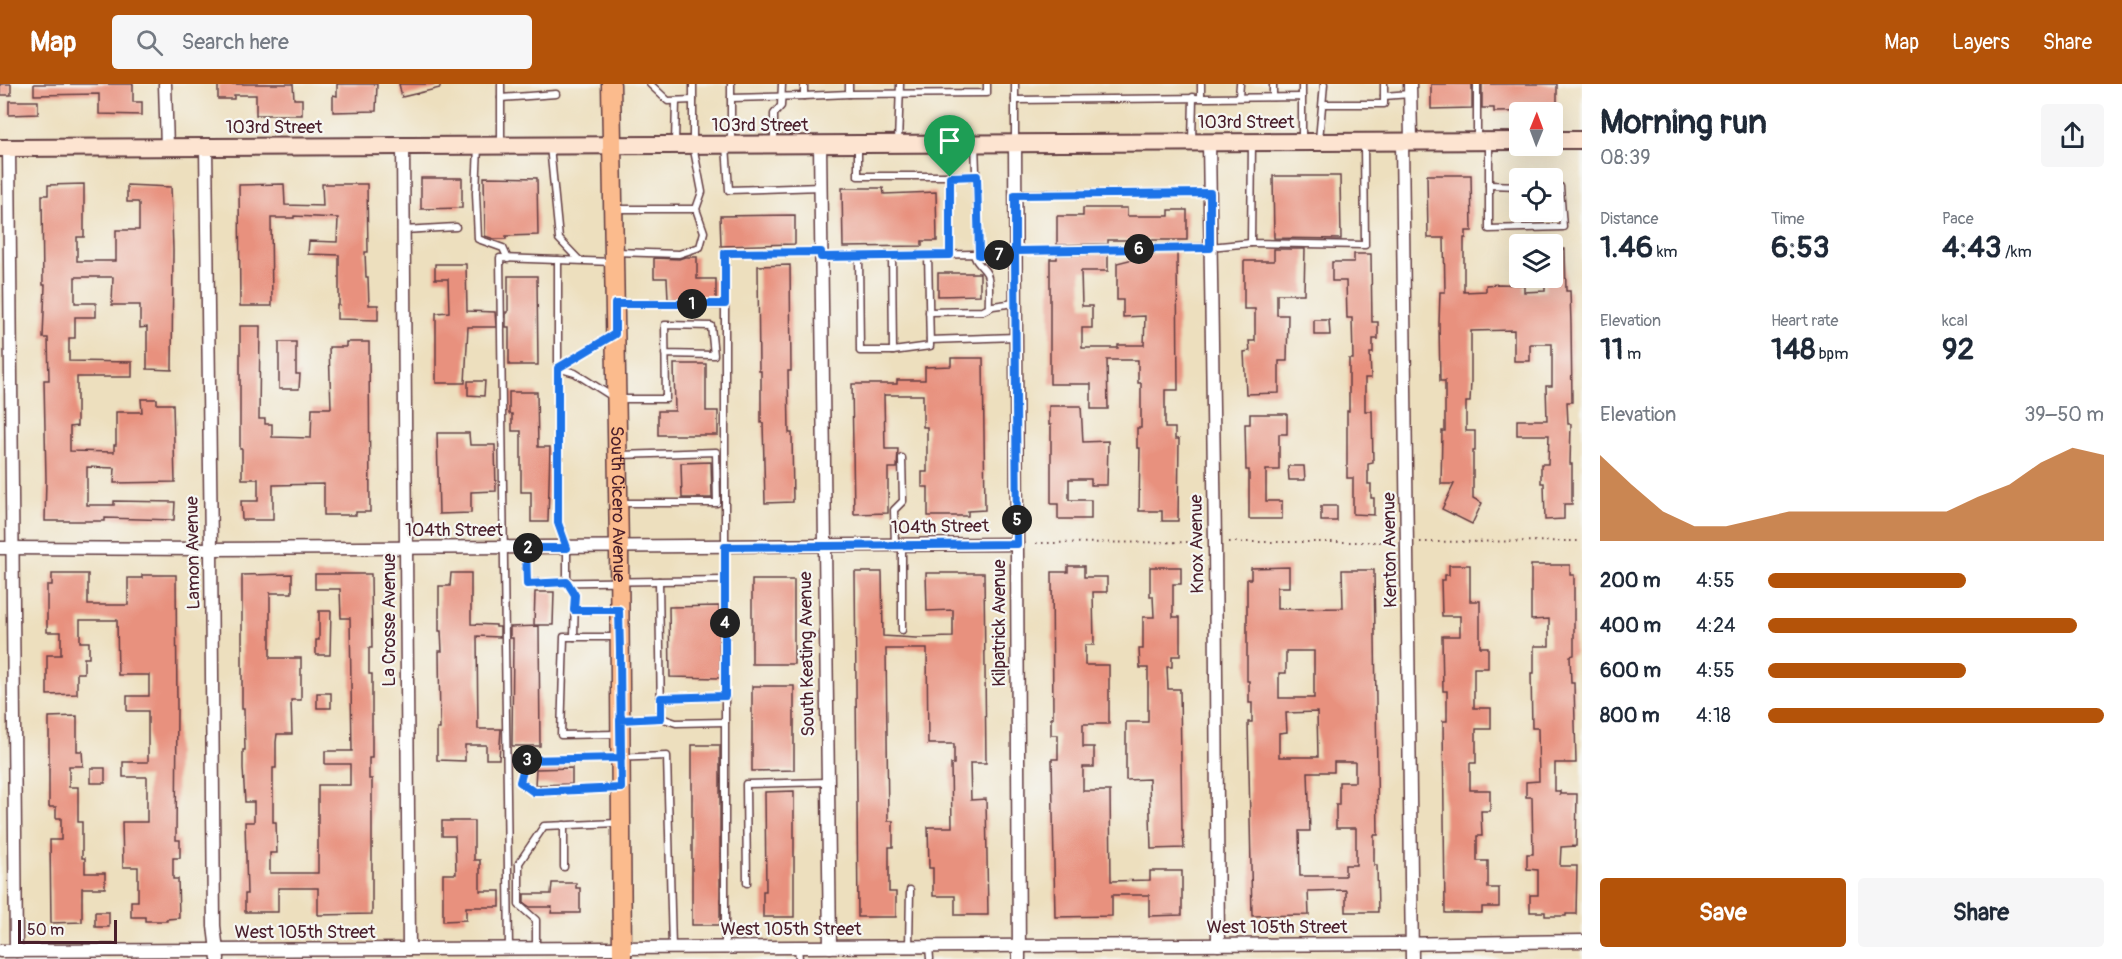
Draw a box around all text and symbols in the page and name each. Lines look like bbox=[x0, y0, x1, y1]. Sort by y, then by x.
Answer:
search box bbox=[112, 15, 532, 69]
text: Map bbox=[30, 25, 76, 60]
icon: search bbox=[133, 26, 166, 59]
text: Search here bbox=[181, 28, 289, 56]
text: Map bbox=[1884, 29, 1919, 56]
text: Layers bbox=[1952, 29, 2010, 56]
text: Share bbox=[2043, 29, 2092, 56]
north arrow bbox=[1509, 102, 1563, 156]
map controls bbox=[1509, 102, 1563, 288]
text: Morning run bbox=[1600, 102, 1767, 143]
button: share bbox=[2041, 104, 2104, 167]
street label: 103rd Street bbox=[1198, 111, 1295, 134]
street label: 103rd Street bbox=[712, 114, 809, 137]
pin bbox=[924, 115, 975, 177]
street label: 103rd Street bbox=[226, 116, 323, 139]
icon: arrive bbox=[933, 124, 966, 157]
text: 08:39 bbox=[1600, 145, 1651, 170]
button: locate bbox=[1509, 168, 1563, 222]
text: Distance bbox=[1600, 209, 1659, 229]
text: Time bbox=[1771, 209, 1804, 229]
text: Pace bbox=[1942, 209, 1974, 229]
text: 1.46 bbox=[1600, 229, 1653, 266]
text: 6:53 bbox=[1771, 229, 1829, 266]
text: 4:43 bbox=[1942, 229, 2002, 266]
pin: 6 bbox=[1124, 234, 1154, 264]
button: layers bbox=[1509, 234, 1563, 288]
text: 6 bbox=[1134, 239, 1144, 259]
pin: 7 bbox=[984, 240, 1014, 270]
text: km bbox=[1653, 242, 1678, 262]
text: /km bbox=[2002, 242, 2032, 262]
text: 7 bbox=[995, 245, 1003, 265]
pin: 1 bbox=[677, 289, 707, 319]
text: 1 bbox=[689, 294, 695, 314]
text: Elevation bbox=[1600, 311, 1661, 331]
text: Heart rate bbox=[1771, 311, 1838, 331]
text: kcal bbox=[1942, 311, 1968, 331]
text: 11 bbox=[1600, 331, 1623, 368]
text: 148 bbox=[1771, 331, 1815, 368]
text: 92 bbox=[1942, 331, 1974, 368]
text: m bbox=[1623, 344, 1641, 364]
text: bpm bbox=[1815, 344, 1848, 364]
text: Elevation bbox=[1600, 402, 1676, 427]
text: 39–50 m bbox=[2024, 402, 2104, 427]
street label: South Cicero Avenue bbox=[605, 426, 631, 582]
street label: Kenton Avenue bbox=[1377, 492, 1403, 608]
street label: Knox Avenue bbox=[1185, 494, 1209, 594]
street label: Lamon Avenue bbox=[181, 496, 205, 610]
pin: 5 bbox=[1002, 505, 1032, 535]
text: 5 bbox=[1013, 510, 1021, 530]
street label: 104th Street bbox=[891, 515, 990, 539]
street label: 104th Street bbox=[405, 519, 504, 542]
pin: 2 bbox=[513, 533, 543, 563]
text: 2 bbox=[524, 538, 532, 558]
street label: La Crosse Avenue bbox=[378, 553, 401, 687]
street label: Kilpatrick Avenue bbox=[988, 559, 1011, 687]
text: 200 m bbox=[1600, 568, 1661, 593]
text: 4:55 bbox=[1696, 568, 1735, 593]
street label: South Keating Avenue bbox=[794, 571, 820, 737]
pin: 4 bbox=[710, 608, 740, 638]
text: 4 bbox=[720, 613, 730, 633]
text: 400 m bbox=[1600, 613, 1661, 638]
text: 4:24 bbox=[1696, 613, 1736, 638]
text: 600 m bbox=[1600, 658, 1661, 683]
text: 4:55 bbox=[1696, 658, 1735, 683]
text: 800 m bbox=[1600, 703, 1660, 728]
text: 4:18 bbox=[1696, 703, 1731, 728]
pin: 3 bbox=[512, 745, 542, 775]
text: 3 bbox=[523, 750, 531, 770]
button: Save bbox=[1600, 878, 1846, 947]
button: Share bbox=[1858, 878, 2104, 947]
street label: West 105th Street bbox=[1207, 916, 1348, 939]
scale bar bbox=[18, 917, 117, 944]
street label: West 105th Street bbox=[721, 918, 862, 941]
text: 50 m bbox=[27, 920, 64, 940]
street label: West 105th Street bbox=[235, 921, 376, 944]

